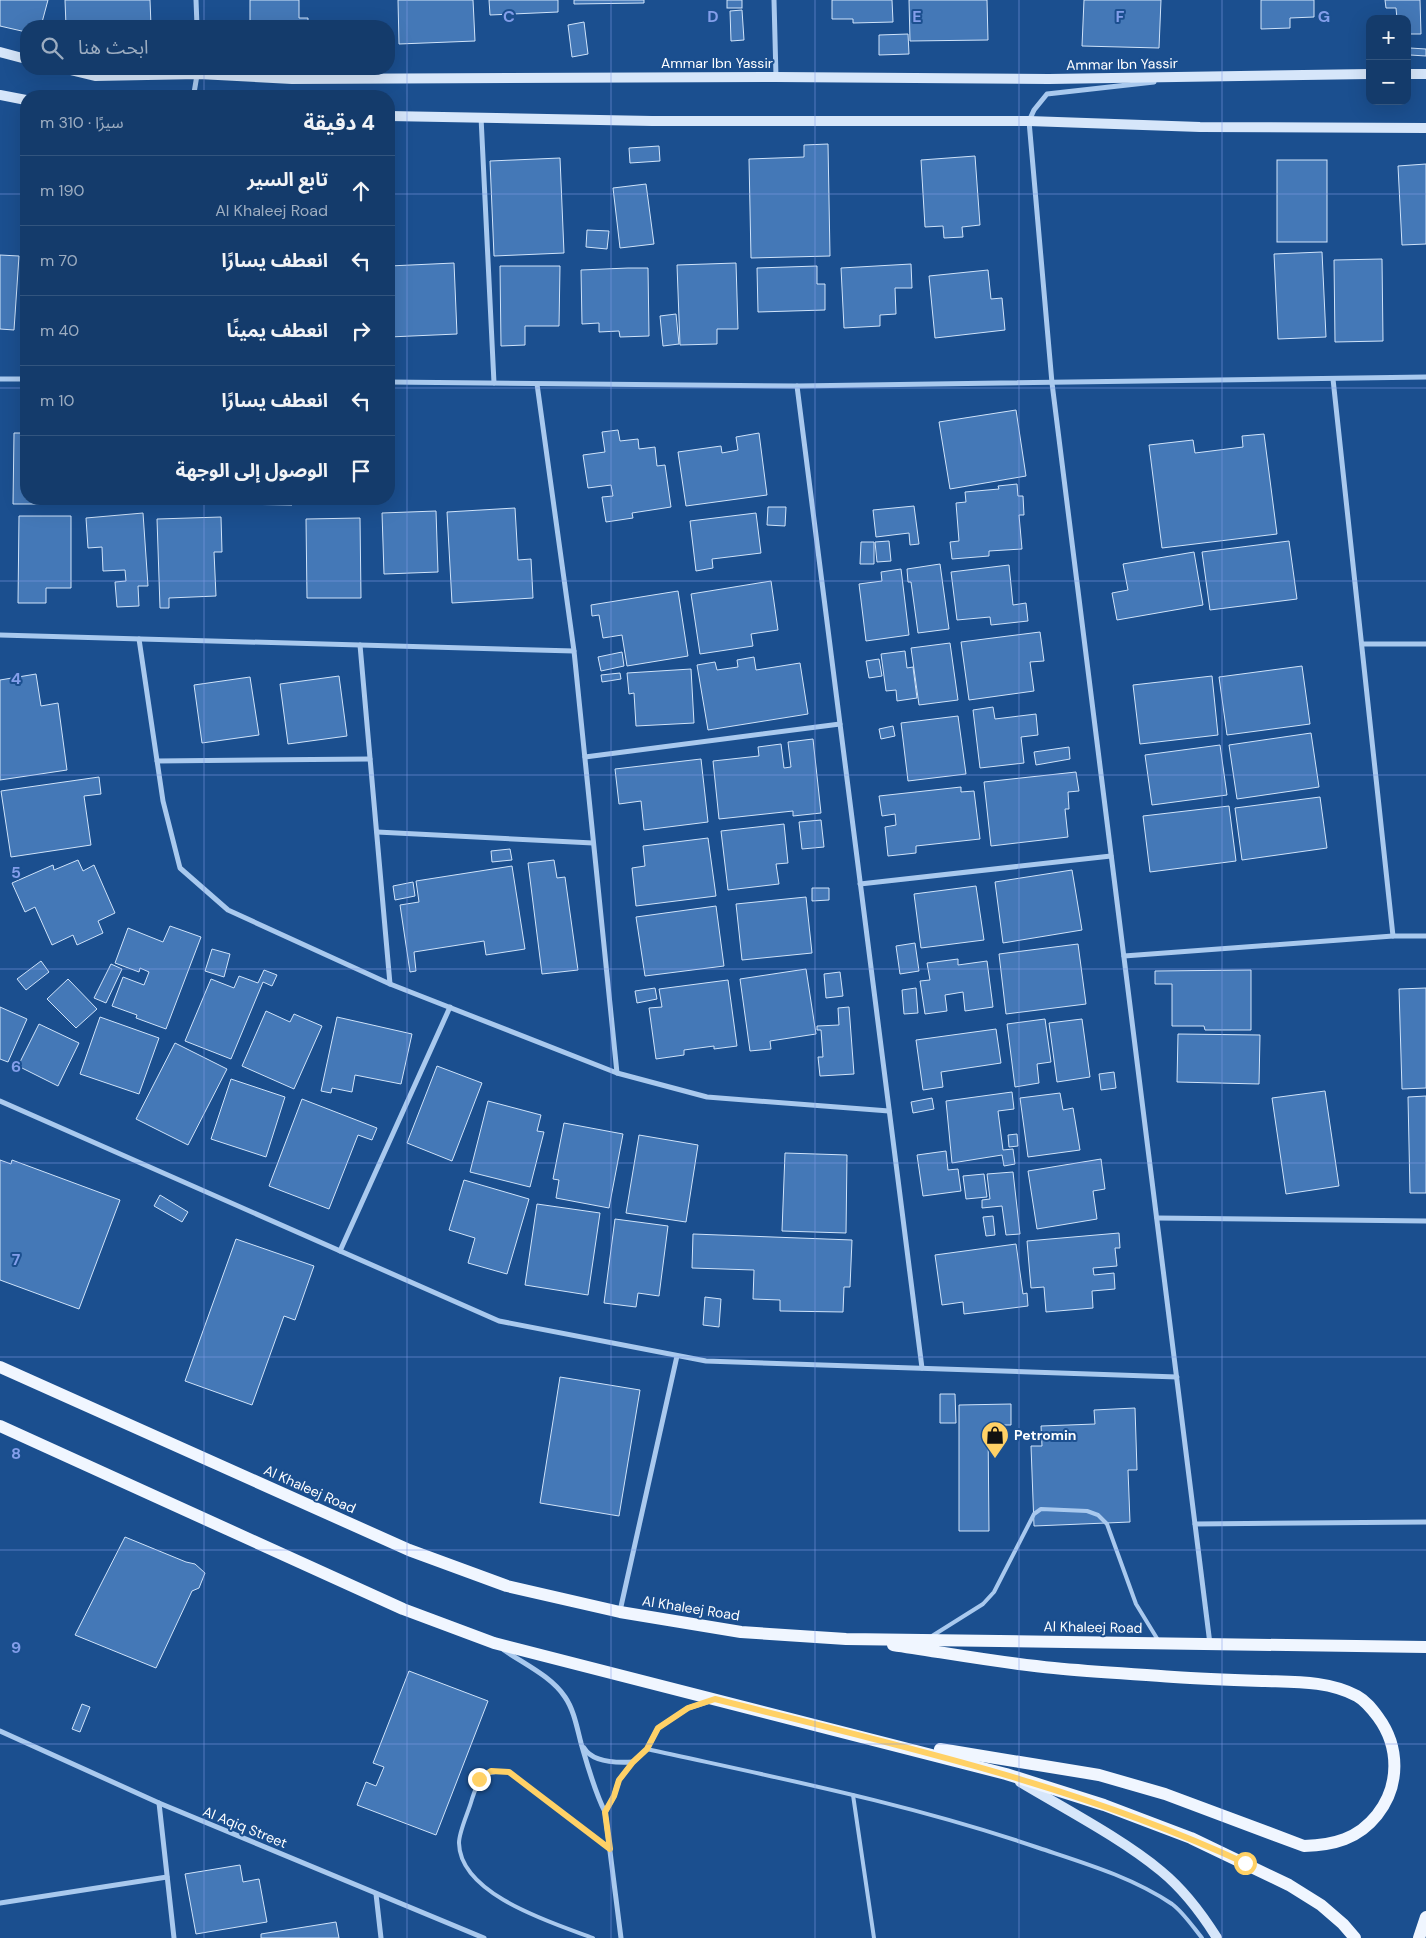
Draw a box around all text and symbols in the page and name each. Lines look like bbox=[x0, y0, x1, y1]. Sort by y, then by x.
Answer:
text: C bbox=[503, 6, 515, 27]
text: D bbox=[707, 6, 719, 27]
text: E bbox=[912, 6, 922, 27]
text: F bbox=[1116, 6, 1125, 27]
text: G bbox=[1318, 6, 1330, 27]
map controls bbox=[1366, 15, 1411, 105]
button: + bbox=[1366, 15, 1411, 60]
search box bbox=[20, 20, 395, 75]
icon: search bbox=[38, 34, 66, 62]
text: ابحث هنا bbox=[78, 35, 149, 60]
street label: Ammar Ibn Yassir bbox=[661, 54, 773, 72]
street label: Ammar Ibn Yassir bbox=[1066, 54, 1178, 74]
button: − bbox=[1366, 60, 1411, 105]
text: 4 دقيقة bbox=[304, 109, 375, 137]
text: سيرًا · 310 m bbox=[40, 112, 124, 133]
text: تابع السير bbox=[247, 167, 328, 192]
icon: ahead bbox=[347, 177, 375, 205]
text: 190 m bbox=[40, 180, 85, 201]
text: Al Khaleej Road bbox=[215, 200, 328, 221]
icon: left bbox=[347, 247, 375, 275]
text: انعطف يسارًا bbox=[221, 248, 328, 273]
text: 70 m bbox=[40, 250, 78, 271]
icon: right bbox=[347, 317, 375, 345]
text: انعطف يمينًا bbox=[226, 318, 328, 343]
text: 40 m bbox=[40, 320, 79, 341]
icon: left bbox=[347, 387, 375, 415]
text: انعطف يسارًا bbox=[221, 388, 328, 413]
text: 10 m bbox=[40, 390, 74, 411]
icon: arrive bbox=[347, 457, 375, 485]
text: الوصول إلى الوجهة bbox=[176, 458, 328, 483]
text: 4 bbox=[11, 668, 21, 689]
text: 5 bbox=[11, 862, 21, 883]
text: 6 bbox=[11, 1056, 21, 1077]
text: 7 bbox=[12, 1249, 21, 1270]
shop icon: Petromin bbox=[980, 1420, 1010, 1459]
place label: Petromin bbox=[1014, 1426, 1076, 1444]
text: 8 bbox=[11, 1443, 21, 1464]
street label: Al Khaleej Road bbox=[261, 1461, 359, 1517]
street label: Al Khaleej Road bbox=[641, 1591, 741, 1625]
street label: Al Khaleej Road bbox=[1043, 1617, 1143, 1637]
text: 9 bbox=[11, 1637, 21, 1658]
route end bbox=[468, 1768, 491, 1791]
street label: Al Aqiq Street bbox=[200, 1802, 290, 1852]
route start bbox=[1234, 1852, 1257, 1875]

